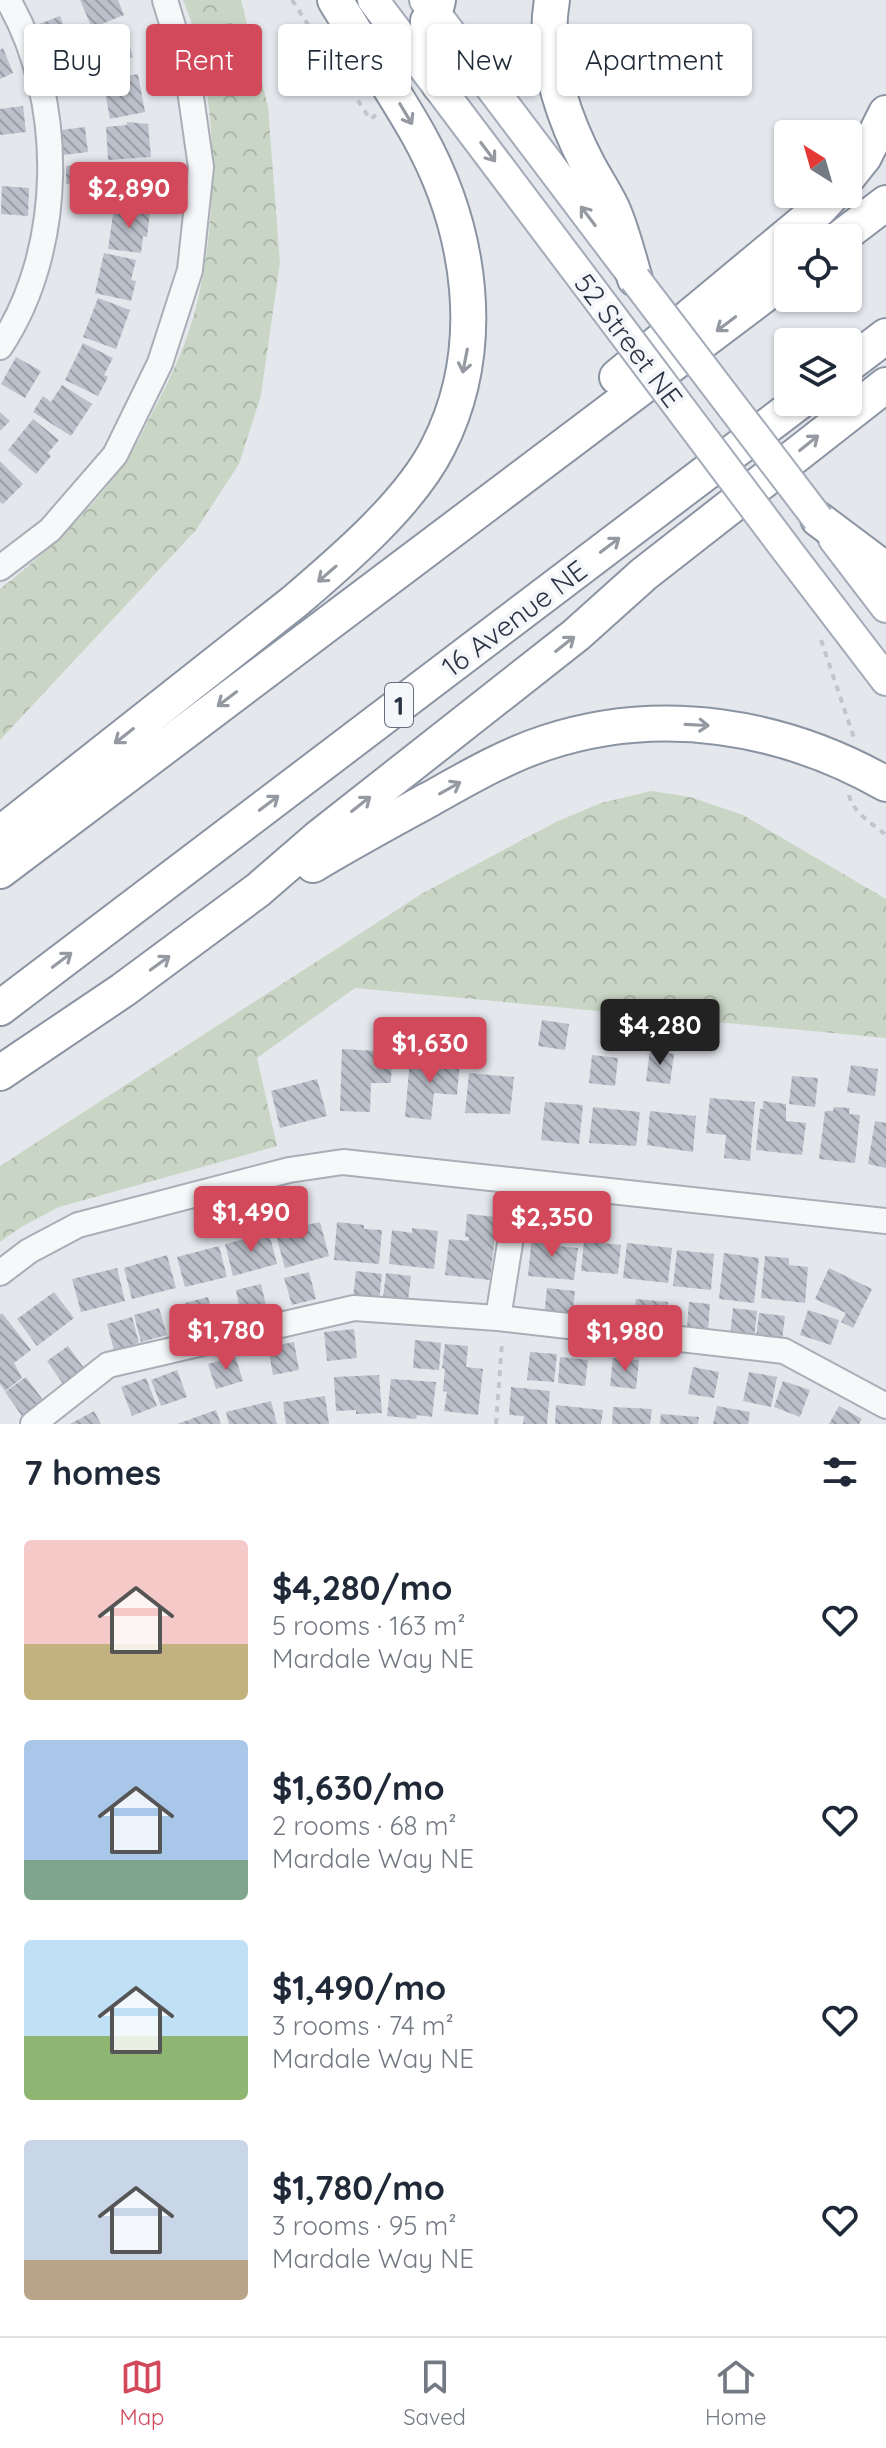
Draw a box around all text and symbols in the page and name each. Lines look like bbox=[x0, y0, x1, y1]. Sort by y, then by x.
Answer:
chip: Buy bbox=[24, 24, 130, 96]
chip: Rent bbox=[146, 24, 262, 96]
chip: Filters bbox=[278, 24, 411, 96]
chip: New bbox=[427, 24, 541, 96]
chip: Apartment bbox=[557, 24, 752, 96]
one-way arrow bbox=[398, 102, 414, 125]
north arrow bbox=[774, 120, 862, 208]
map controls bbox=[774, 120, 862, 416]
one-way arrow bbox=[480, 140, 496, 162]
pin: $2,890 bbox=[64, 162, 194, 230]
text: $2,890 bbox=[88, 171, 170, 204]
one-way arrow bbox=[580, 206, 597, 227]
button: locate bbox=[774, 224, 862, 312]
street label: 52 Street NE bbox=[567, 266, 691, 414]
one-way arrow bbox=[715, 315, 737, 332]
button: layers bbox=[774, 328, 862, 416]
one-way arrow bbox=[457, 347, 472, 373]
one-way arrow bbox=[798, 434, 819, 452]
one-way arrow bbox=[599, 536, 620, 553]
street label: 16 Avenue NE bbox=[434, 552, 594, 684]
one-way arrow bbox=[317, 564, 337, 582]
one-way arrow bbox=[554, 635, 575, 652]
road number: 1 bbox=[385, 683, 413, 727]
one-way arrow bbox=[217, 690, 238, 707]
one-way arrow bbox=[683, 717, 710, 732]
one-way arrow bbox=[114, 728, 135, 745]
one-way arrow bbox=[438, 780, 461, 796]
one-way arrow bbox=[258, 795, 279, 812]
one-way arrow bbox=[350, 796, 371, 813]
one-way arrow bbox=[51, 952, 72, 969]
one-way arrow bbox=[148, 954, 170, 971]
pin: $4,280 bbox=[595, 999, 725, 1067]
text: $4,280 bbox=[619, 1008, 701, 1041]
pin: $1,630 bbox=[365, 1017, 495, 1085]
text: $1,630 bbox=[391, 1026, 469, 1059]
pin: $1,490 bbox=[186, 1186, 316, 1254]
pin: $2,350 bbox=[487, 1191, 617, 1259]
text: $1,490 bbox=[212, 1195, 290, 1228]
text: $2,350 bbox=[511, 1200, 593, 1233]
pin: $1,780 bbox=[161, 1304, 291, 1372]
pin: $1,980 bbox=[560, 1305, 690, 1373]
text: $1,780 bbox=[187, 1313, 265, 1346]
text: $1,980 bbox=[586, 1314, 664, 1347]
icon: filters bbox=[818, 1450, 862, 1494]
text: 7 homes bbox=[24, 1451, 161, 1494]
text: $4,280/mo bbox=[272, 1566, 452, 1609]
icon: home bbox=[88, 1572, 184, 1668]
icon: heart bbox=[818, 1598, 862, 1642]
text: 5 rooms · 163 m² bbox=[272, 1609, 466, 1642]
text: Mardale Way NE bbox=[272, 1642, 474, 1675]
text: $1,630/mo bbox=[272, 1766, 445, 1809]
icon: home bbox=[88, 1772, 184, 1868]
icon: heart bbox=[818, 1798, 862, 1842]
text: 2 rooms · 68 m² bbox=[272, 1809, 457, 1842]
text: Mardale Way NE bbox=[272, 1842, 474, 1875]
text: $1,490/mo bbox=[272, 1966, 446, 2009]
icon: home bbox=[88, 1972, 184, 2068]
icon: heart bbox=[818, 1998, 862, 2042]
text: 3 rooms · 74 m² bbox=[272, 2009, 454, 2042]
text: Mardale Way NE bbox=[272, 2042, 474, 2075]
text: $1,780/mo bbox=[272, 2166, 445, 2209]
icon: home bbox=[88, 2172, 184, 2268]
icon: heart bbox=[818, 2198, 862, 2242]
text: 3 rooms · 95 m² bbox=[272, 2209, 456, 2242]
text: Mardale Way NE bbox=[272, 2242, 474, 2275]
tab: Map bbox=[119, 2355, 164, 2431]
tab: Saved bbox=[403, 2355, 466, 2431]
tab: Home bbox=[705, 2355, 767, 2431]

